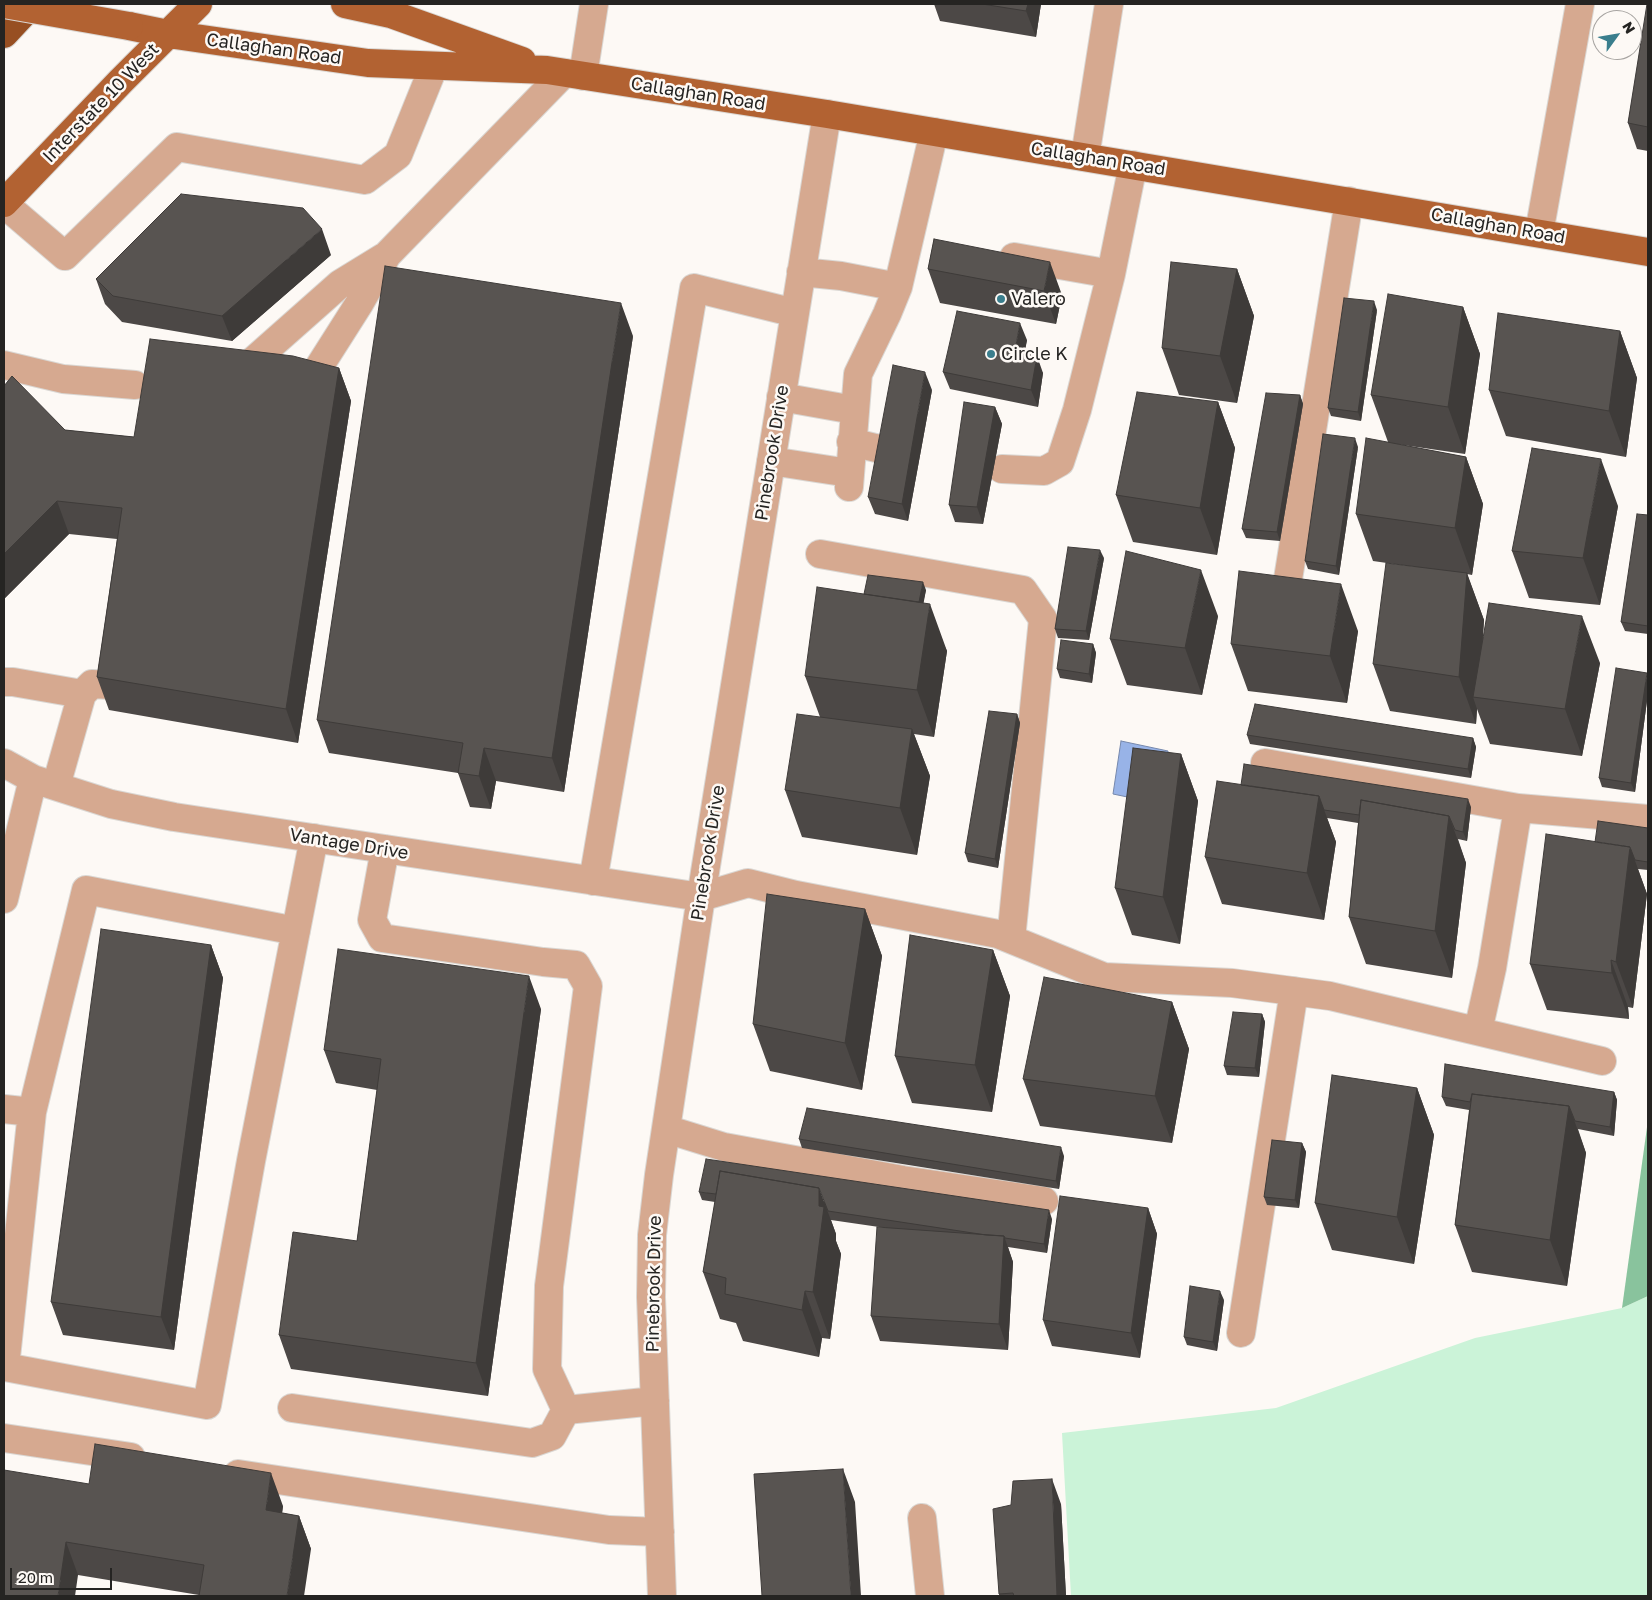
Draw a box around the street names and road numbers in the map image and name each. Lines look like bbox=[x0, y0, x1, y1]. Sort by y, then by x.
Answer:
street label: Callaghan Road bbox=[205, 29, 343, 69]
street label: Interstate 10 West bbox=[38, 39, 164, 167]
street label: Callaghan Road bbox=[629, 73, 767, 115]
street label: Callaghan Road bbox=[1029, 138, 1167, 180]
street label: Callaghan Road bbox=[1429, 204, 1567, 248]
street label: Pinebrook Drive bbox=[751, 384, 793, 522]
street label: Pinebrook Drive bbox=[687, 784, 729, 922]
street label: Vantage Drive bbox=[288, 824, 410, 864]
street label: Pinebrook Drive bbox=[642, 1215, 666, 1353]

